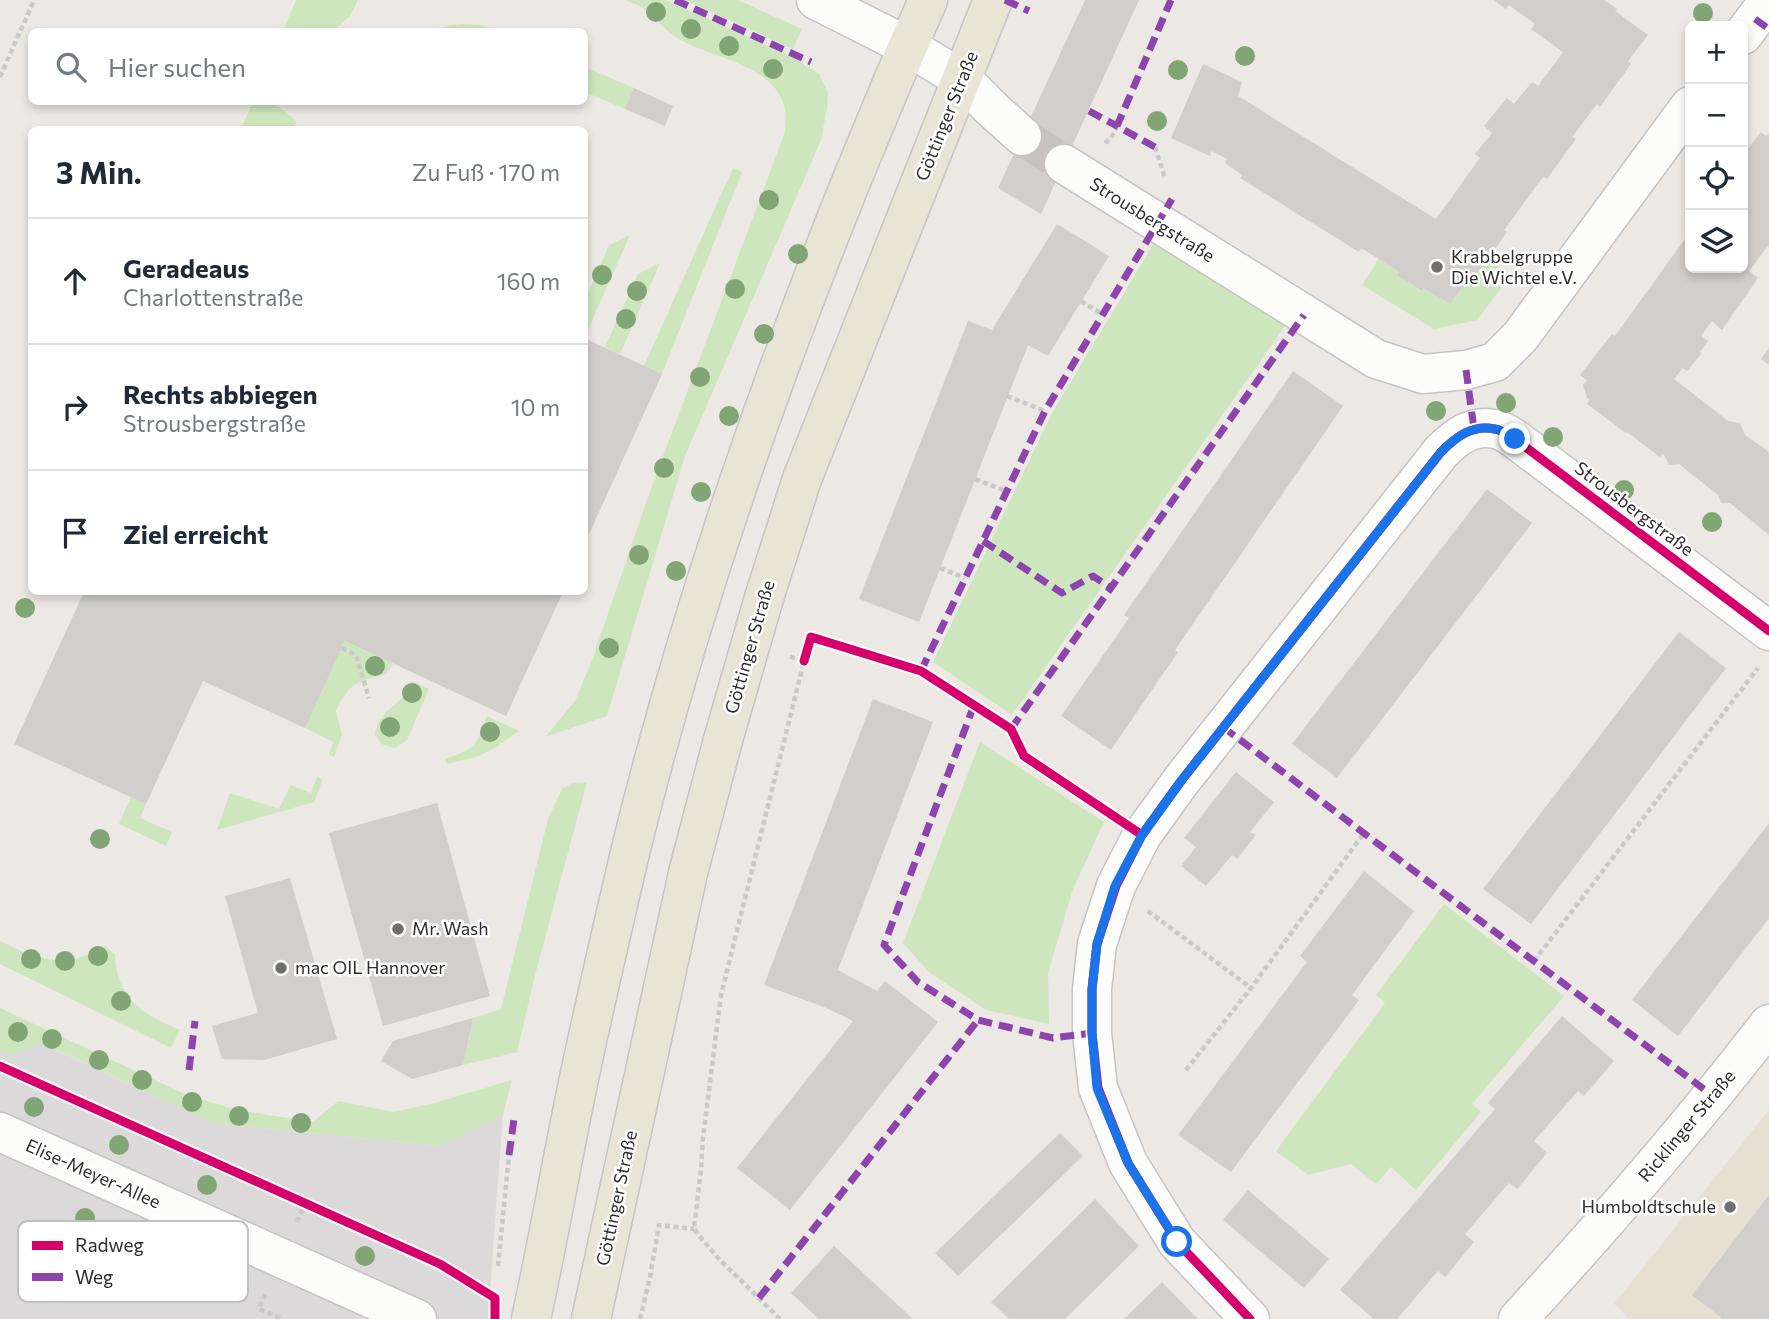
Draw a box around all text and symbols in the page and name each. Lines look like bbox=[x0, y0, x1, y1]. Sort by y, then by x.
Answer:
map controls bbox=[1685, 21, 1748, 273]
button: + bbox=[1685, 21, 1748, 84]
search box bbox=[28, 28, 588, 105]
icon: search bbox=[52, 48, 90, 86]
street label: Göttinger Straße bbox=[910, 48, 982, 184]
text: Hier suchen bbox=[108, 51, 246, 82]
button: − bbox=[1685, 84, 1748, 147]
button: locate bbox=[1685, 147, 1748, 210]
text: 3 Min. bbox=[56, 153, 142, 190]
text: Zu Fuß · 170 m bbox=[412, 158, 560, 186]
street label: Strousbergstraße bbox=[1086, 172, 1219, 266]
button: layers bbox=[1685, 210, 1748, 273]
place label: Krabbelgruppe Die Wichtel e.V. bbox=[1451, 245, 1577, 288]
text: Geradeaus bbox=[123, 252, 249, 283]
marker: Krabbelgruppe Die Wichtel e.V. bbox=[1429, 259, 1445, 275]
icon: ahead bbox=[56, 262, 94, 300]
text: 160 m bbox=[497, 267, 560, 295]
text: Charlottenstraße bbox=[123, 283, 303, 311]
text: Rechts abbiegen bbox=[123, 378, 318, 409]
icon: right bbox=[56, 388, 94, 426]
text: 10 m bbox=[511, 393, 560, 421]
text: Strousbergstraße bbox=[123, 409, 306, 437]
route end bbox=[1499, 423, 1530, 454]
street label: Strousbergstraße bbox=[1571, 456, 1698, 560]
icon: arrive bbox=[56, 514, 94, 552]
text: Ziel erreicht bbox=[123, 518, 268, 549]
street label: Göttinger Straße bbox=[719, 577, 779, 716]
place label: Mr. Wash bbox=[412, 917, 489, 939]
marker: Mr. Wash bbox=[390, 921, 406, 937]
place label: mac OIL Hannover bbox=[295, 956, 446, 978]
marker: mac OIL Hannover bbox=[273, 960, 289, 976]
street label: Ricklinger Straße bbox=[1633, 1065, 1739, 1186]
street label: Göttinger Straße bbox=[591, 1128, 641, 1267]
street label: Elise-Meyer-Allee bbox=[23, 1134, 164, 1213]
place label: Humboldtschule bbox=[1581, 1195, 1716, 1217]
marker: Humboldtschule bbox=[1722, 1199, 1738, 1215]
legend bbox=[18, 1221, 248, 1302]
route start bbox=[1161, 1226, 1192, 1257]
text: Radweg bbox=[75, 1233, 144, 1256]
text: Weg bbox=[75, 1265, 113, 1288]

